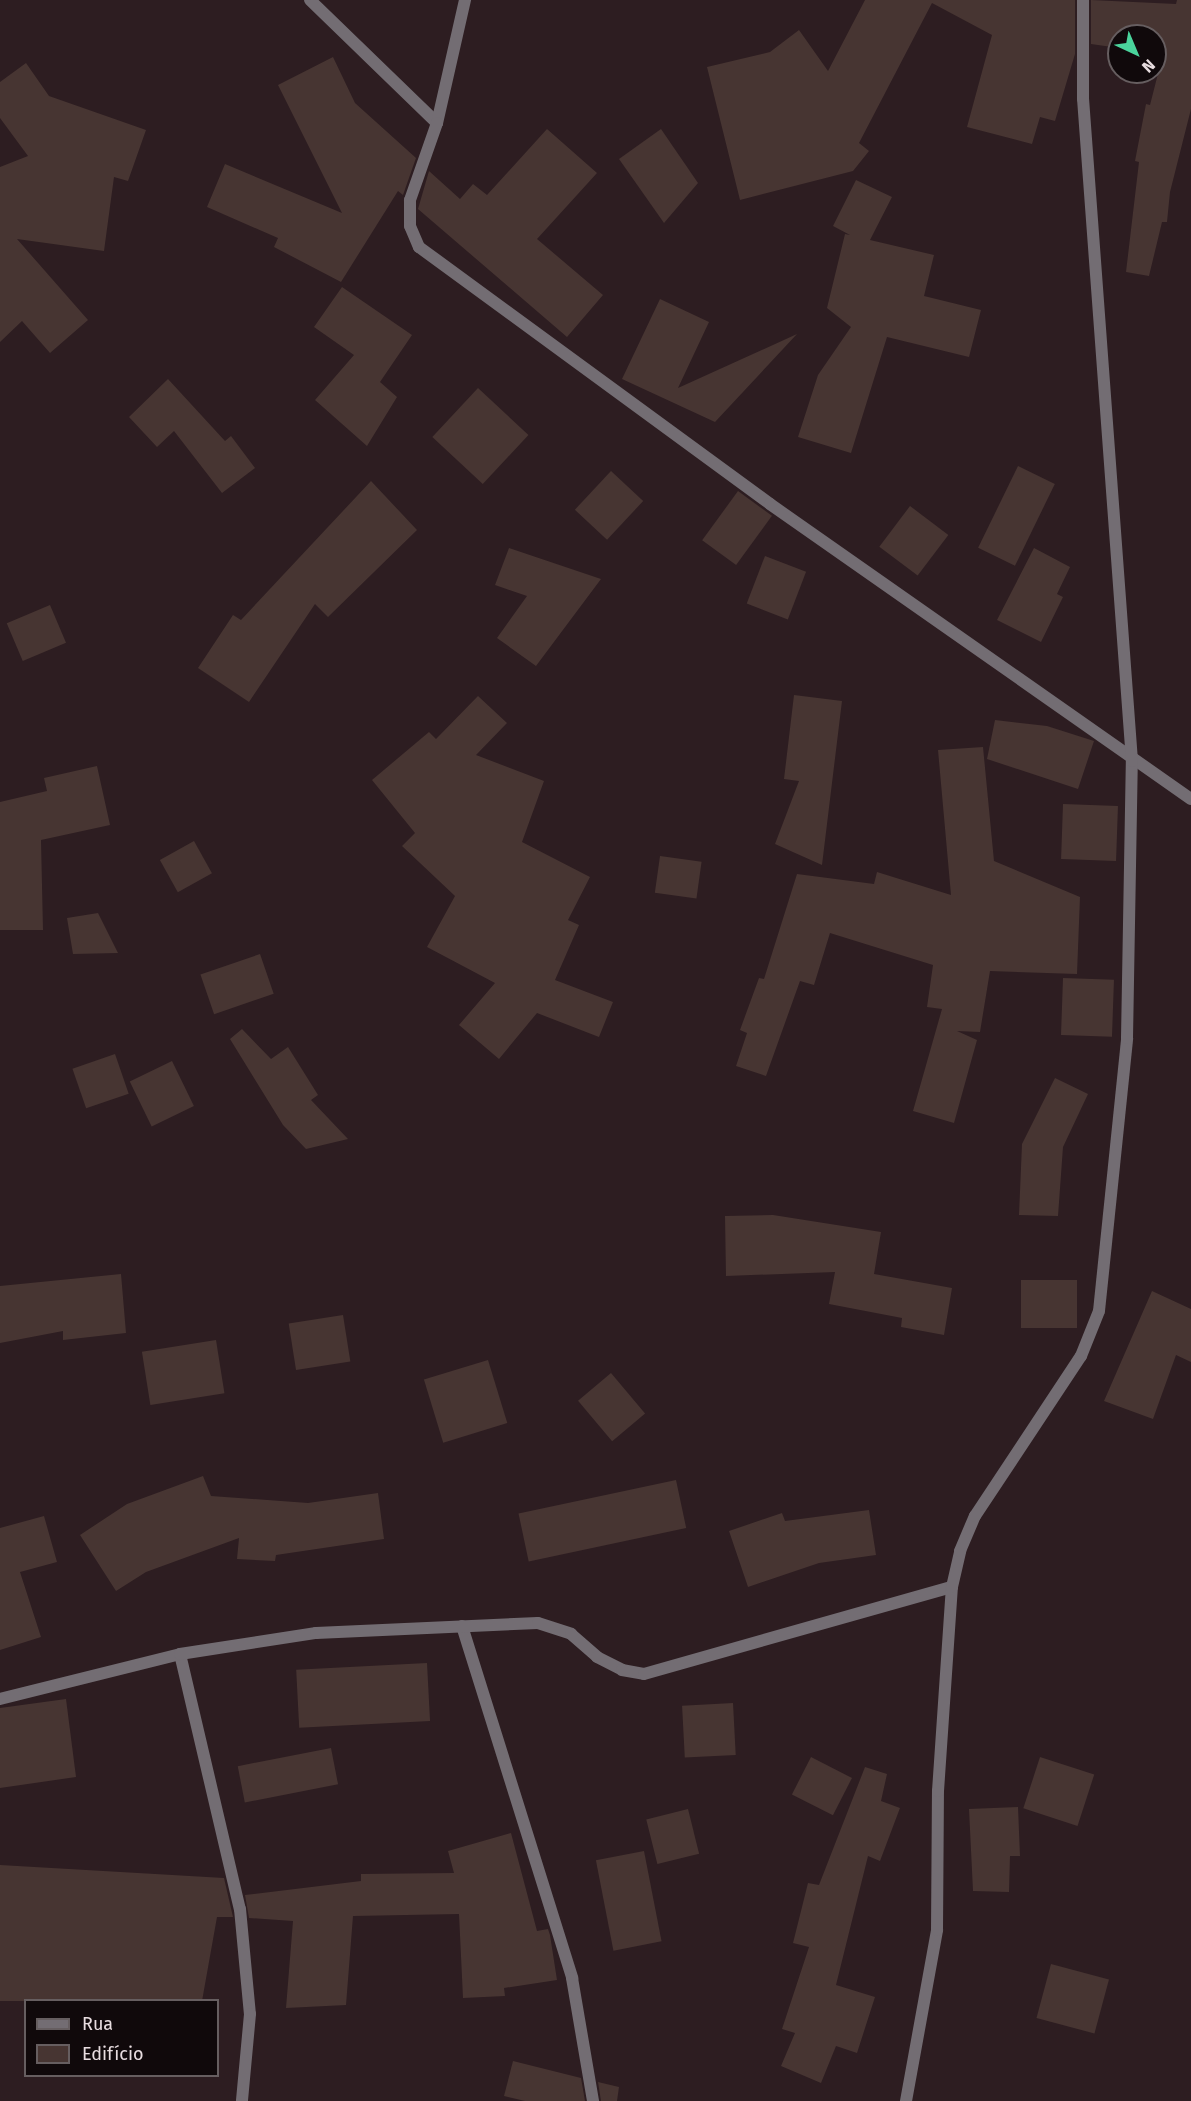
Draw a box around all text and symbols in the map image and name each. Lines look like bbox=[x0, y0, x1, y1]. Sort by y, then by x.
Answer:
north arrow bbox=[1107, 24, 1167, 84]
text: N bbox=[1138, 55, 1159, 76]
legend bbox=[24, 1999, 219, 2077]
text: Rua bbox=[82, 2013, 113, 2035]
text: Edifício bbox=[82, 2043, 144, 2065]

